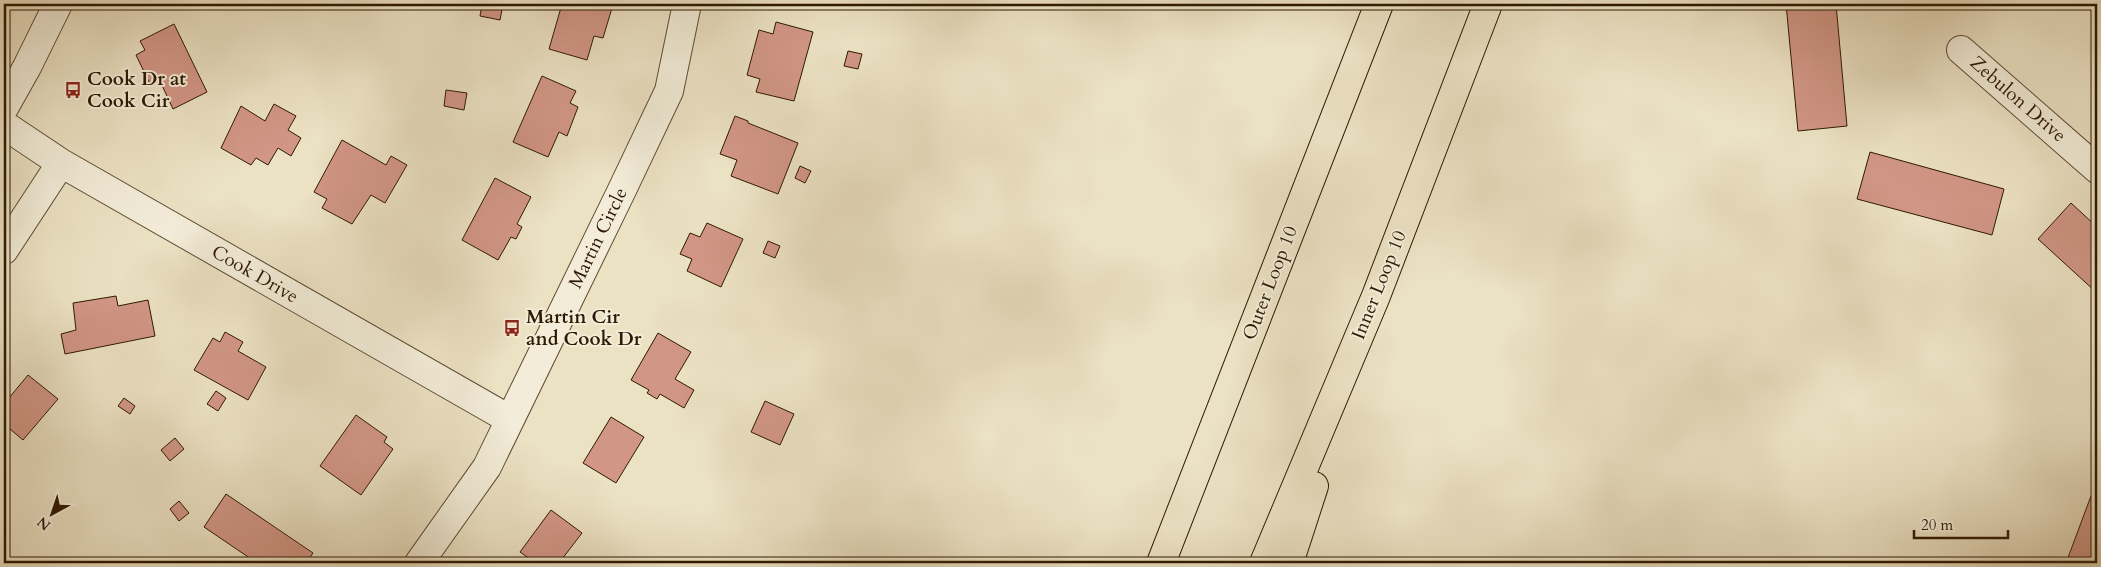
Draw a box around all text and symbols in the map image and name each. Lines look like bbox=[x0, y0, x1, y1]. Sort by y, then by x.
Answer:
street label: Zebulon Drive bbox=[1964, 50, 2072, 148]
place label: Cook Dr at Cook Cir bbox=[87, 66, 186, 114]
bus stop icon: Cook Dr at Cook Cir bbox=[63, 80, 83, 100]
street label: Martin Circle bbox=[562, 183, 634, 293]
street label: Outer Loop 10 bbox=[1236, 222, 1304, 344]
street label: Inner Loop 10 bbox=[1345, 226, 1413, 343]
street label: Cook Drive bbox=[207, 239, 303, 309]
place label: Martin Cir and Cook Dr bbox=[526, 304, 642, 352]
bus stop icon: Martin Cir and Cook Dr bbox=[502, 318, 522, 338]
north arrow bbox=[28, 490, 78, 540]
scale bar bbox=[1914, 507, 2007, 539]
text: N bbox=[33, 512, 55, 535]
text: 20 m bbox=[1921, 515, 1953, 535]

